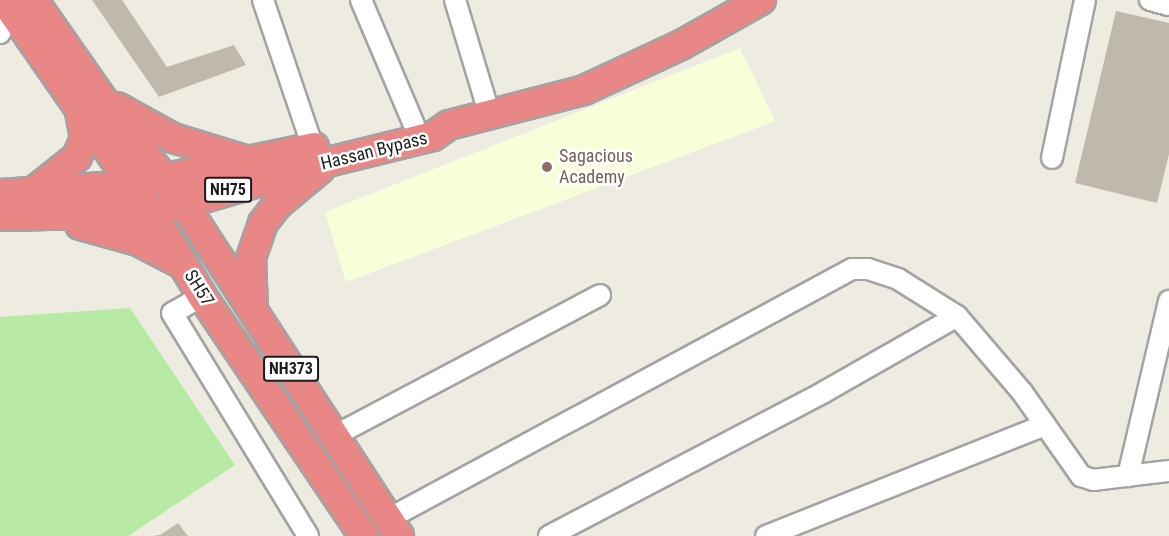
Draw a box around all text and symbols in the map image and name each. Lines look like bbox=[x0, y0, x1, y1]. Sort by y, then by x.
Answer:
street label: Hassan Bypass bbox=[319, 127, 429, 175]
place label: Sagacious Academy bbox=[559, 146, 633, 188]
marker: Sagacious Academy bbox=[540, 160, 554, 174]
road number: NH75 bbox=[204, 177, 252, 203]
street label: SH57 bbox=[180, 266, 218, 310]
road number: NH373 bbox=[262, 356, 320, 382]

